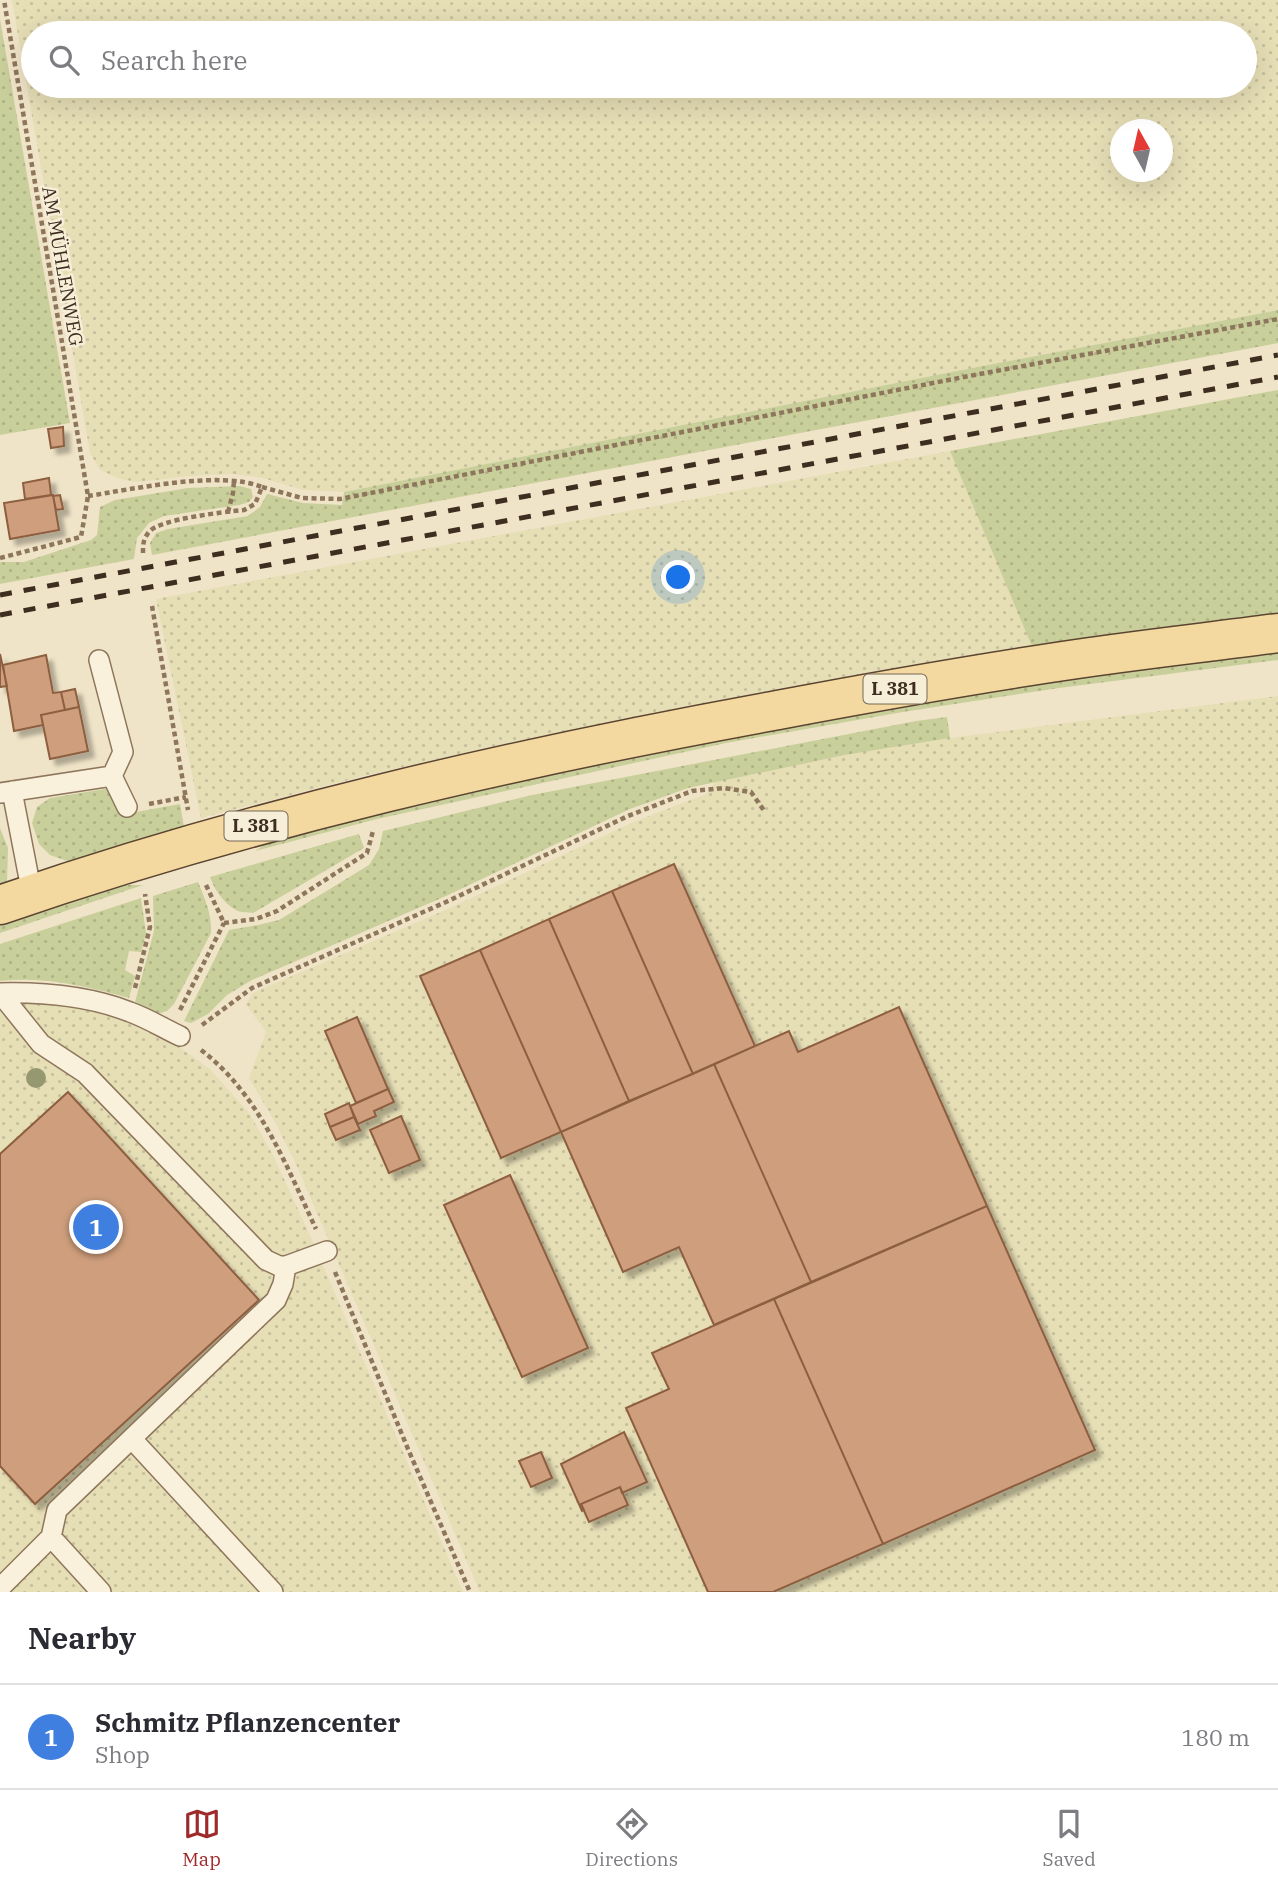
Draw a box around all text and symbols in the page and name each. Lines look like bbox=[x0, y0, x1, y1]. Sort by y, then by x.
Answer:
search box bbox=[21, 21, 1257, 98]
icon: search bbox=[45, 41, 83, 79]
text: Search here bbox=[101, 43, 247, 77]
north arrow bbox=[1110, 119, 1173, 182]
street label: AM MÜHLENWEG bbox=[37, 184, 89, 348]
your location bbox=[661, 560, 695, 594]
road number: L 381 bbox=[864, 674, 926, 704]
road number: L 381 bbox=[224, 812, 288, 840]
pin: 1 bbox=[73, 1201, 119, 1253]
text: Nearby bbox=[28, 1618, 136, 1657]
text: Schmitz Pflanzencenter bbox=[95, 1705, 400, 1739]
text: 1 bbox=[44, 1722, 58, 1752]
text: 180 m bbox=[1181, 1722, 1250, 1752]
text: Shop bbox=[95, 1739, 150, 1769]
tab: Map bbox=[182, 1805, 221, 1871]
tab: Directions bbox=[585, 1805, 678, 1871]
tab: Saved bbox=[1043, 1805, 1096, 1871]

